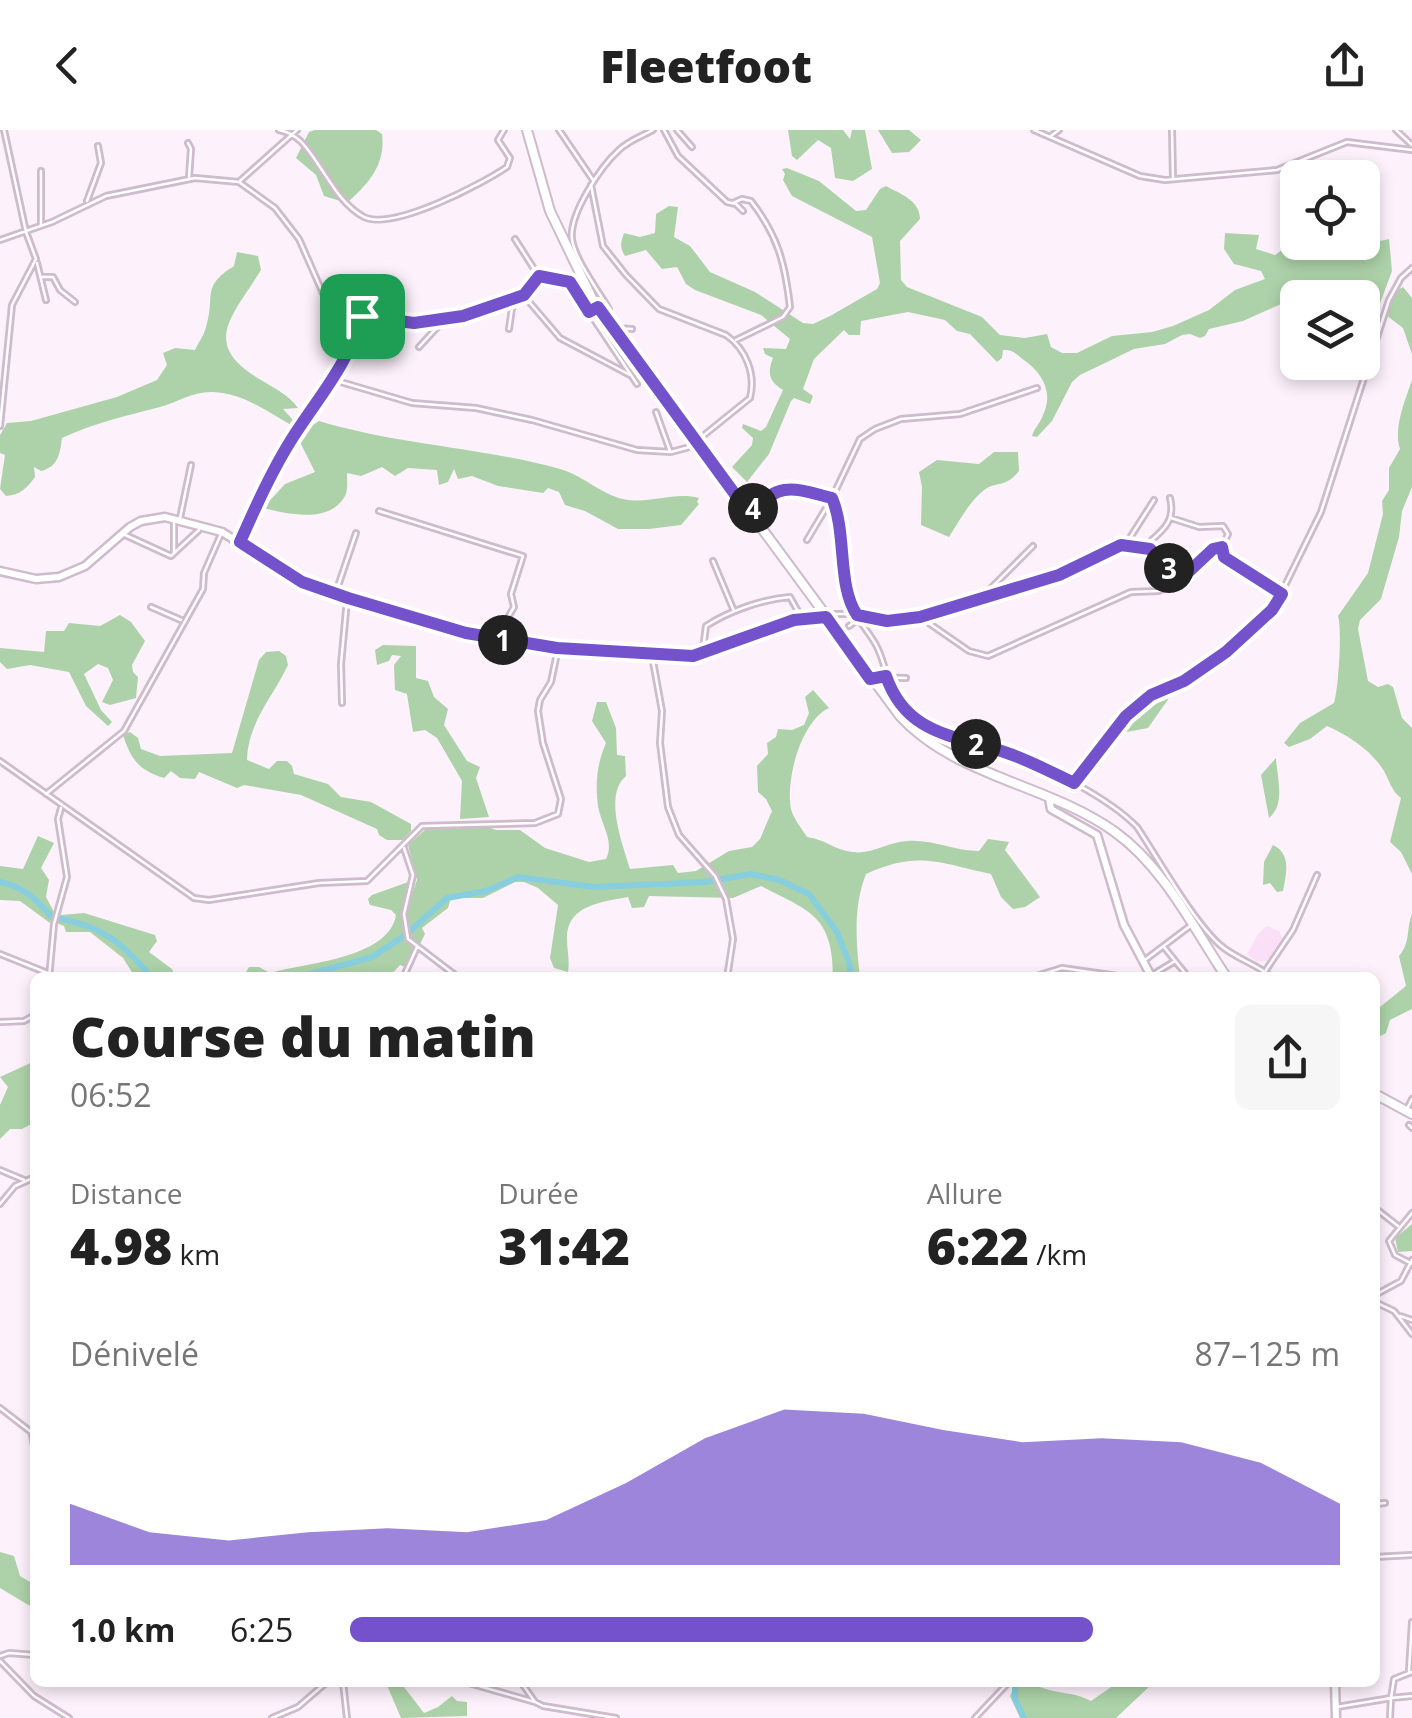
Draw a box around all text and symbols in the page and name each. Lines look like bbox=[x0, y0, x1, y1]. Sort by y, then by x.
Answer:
text: Fleetfoot bbox=[600, 35, 812, 96]
icon: back bbox=[40, 38, 95, 93]
icon: share bbox=[1317, 38, 1372, 93]
map controls bbox=[1280, 160, 1380, 380]
button: locate bbox=[1280, 160, 1380, 260]
pin bbox=[320, 274, 405, 359]
button: layers bbox=[1280, 280, 1380, 380]
icon: arrive bbox=[335, 289, 390, 344]
pin: 4 bbox=[728, 483, 778, 533]
text: 4 bbox=[745, 489, 761, 527]
pin: 3 bbox=[1144, 543, 1194, 593]
text: 3 bbox=[1161, 549, 1177, 587]
pin: 1 bbox=[478, 615, 528, 665]
text: 1 bbox=[495, 621, 511, 659]
pin: 2 bbox=[951, 719, 1001, 769]
text: 2 bbox=[968, 725, 984, 763]
text: Course du matin bbox=[70, 998, 536, 1073]
button: share bbox=[1235, 1005, 1340, 1110]
text: 06:52 bbox=[70, 1073, 152, 1116]
text: Distance bbox=[70, 1174, 183, 1212]
text: Durée bbox=[498, 1174, 579, 1212]
text: Allure bbox=[927, 1174, 1003, 1212]
text: 4.98 bbox=[70, 1212, 172, 1280]
text: 31:42 bbox=[498, 1212, 630, 1280]
text: 6:22 bbox=[927, 1212, 1029, 1280]
text: km bbox=[172, 1235, 220, 1273]
text: /km bbox=[1029, 1235, 1087, 1273]
text: Dénivelé bbox=[70, 1332, 199, 1375]
text: 87–125 m bbox=[1195, 1332, 1340, 1375]
text: 1.0 km bbox=[70, 1608, 175, 1651]
text: 6:25 bbox=[230, 1608, 293, 1651]

